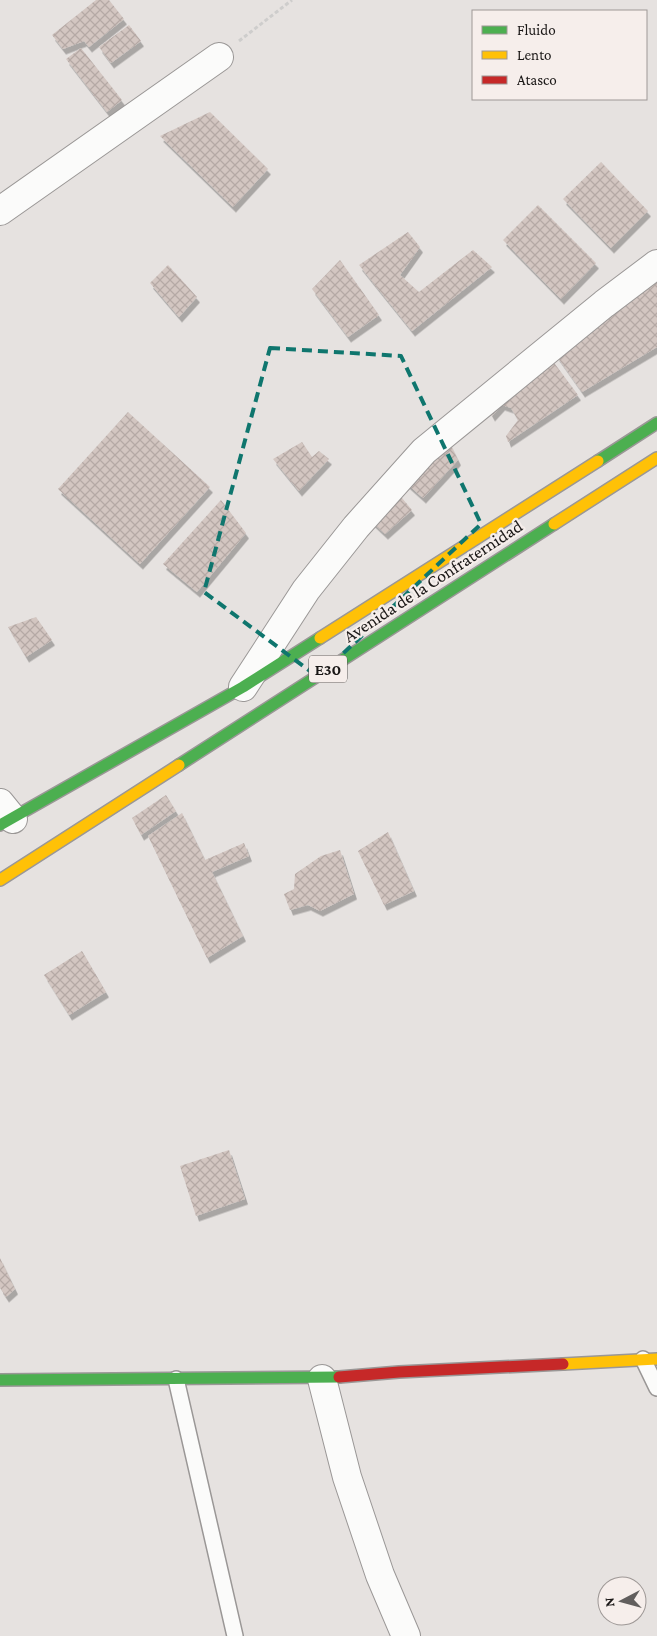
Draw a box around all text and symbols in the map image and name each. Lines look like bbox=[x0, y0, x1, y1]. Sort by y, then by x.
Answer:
legend bbox=[472, 10, 647, 100]
text: Fluido bbox=[517, 22, 556, 38]
text: Lento bbox=[517, 47, 551, 63]
text: Atasco bbox=[517, 72, 557, 88]
street label: Avenida de la Confraternidad bbox=[340, 515, 527, 646]
road number: E30 bbox=[309, 656, 347, 682]
north arrow bbox=[597, 1576, 647, 1626]
text: N bbox=[601, 1596, 618, 1608]

